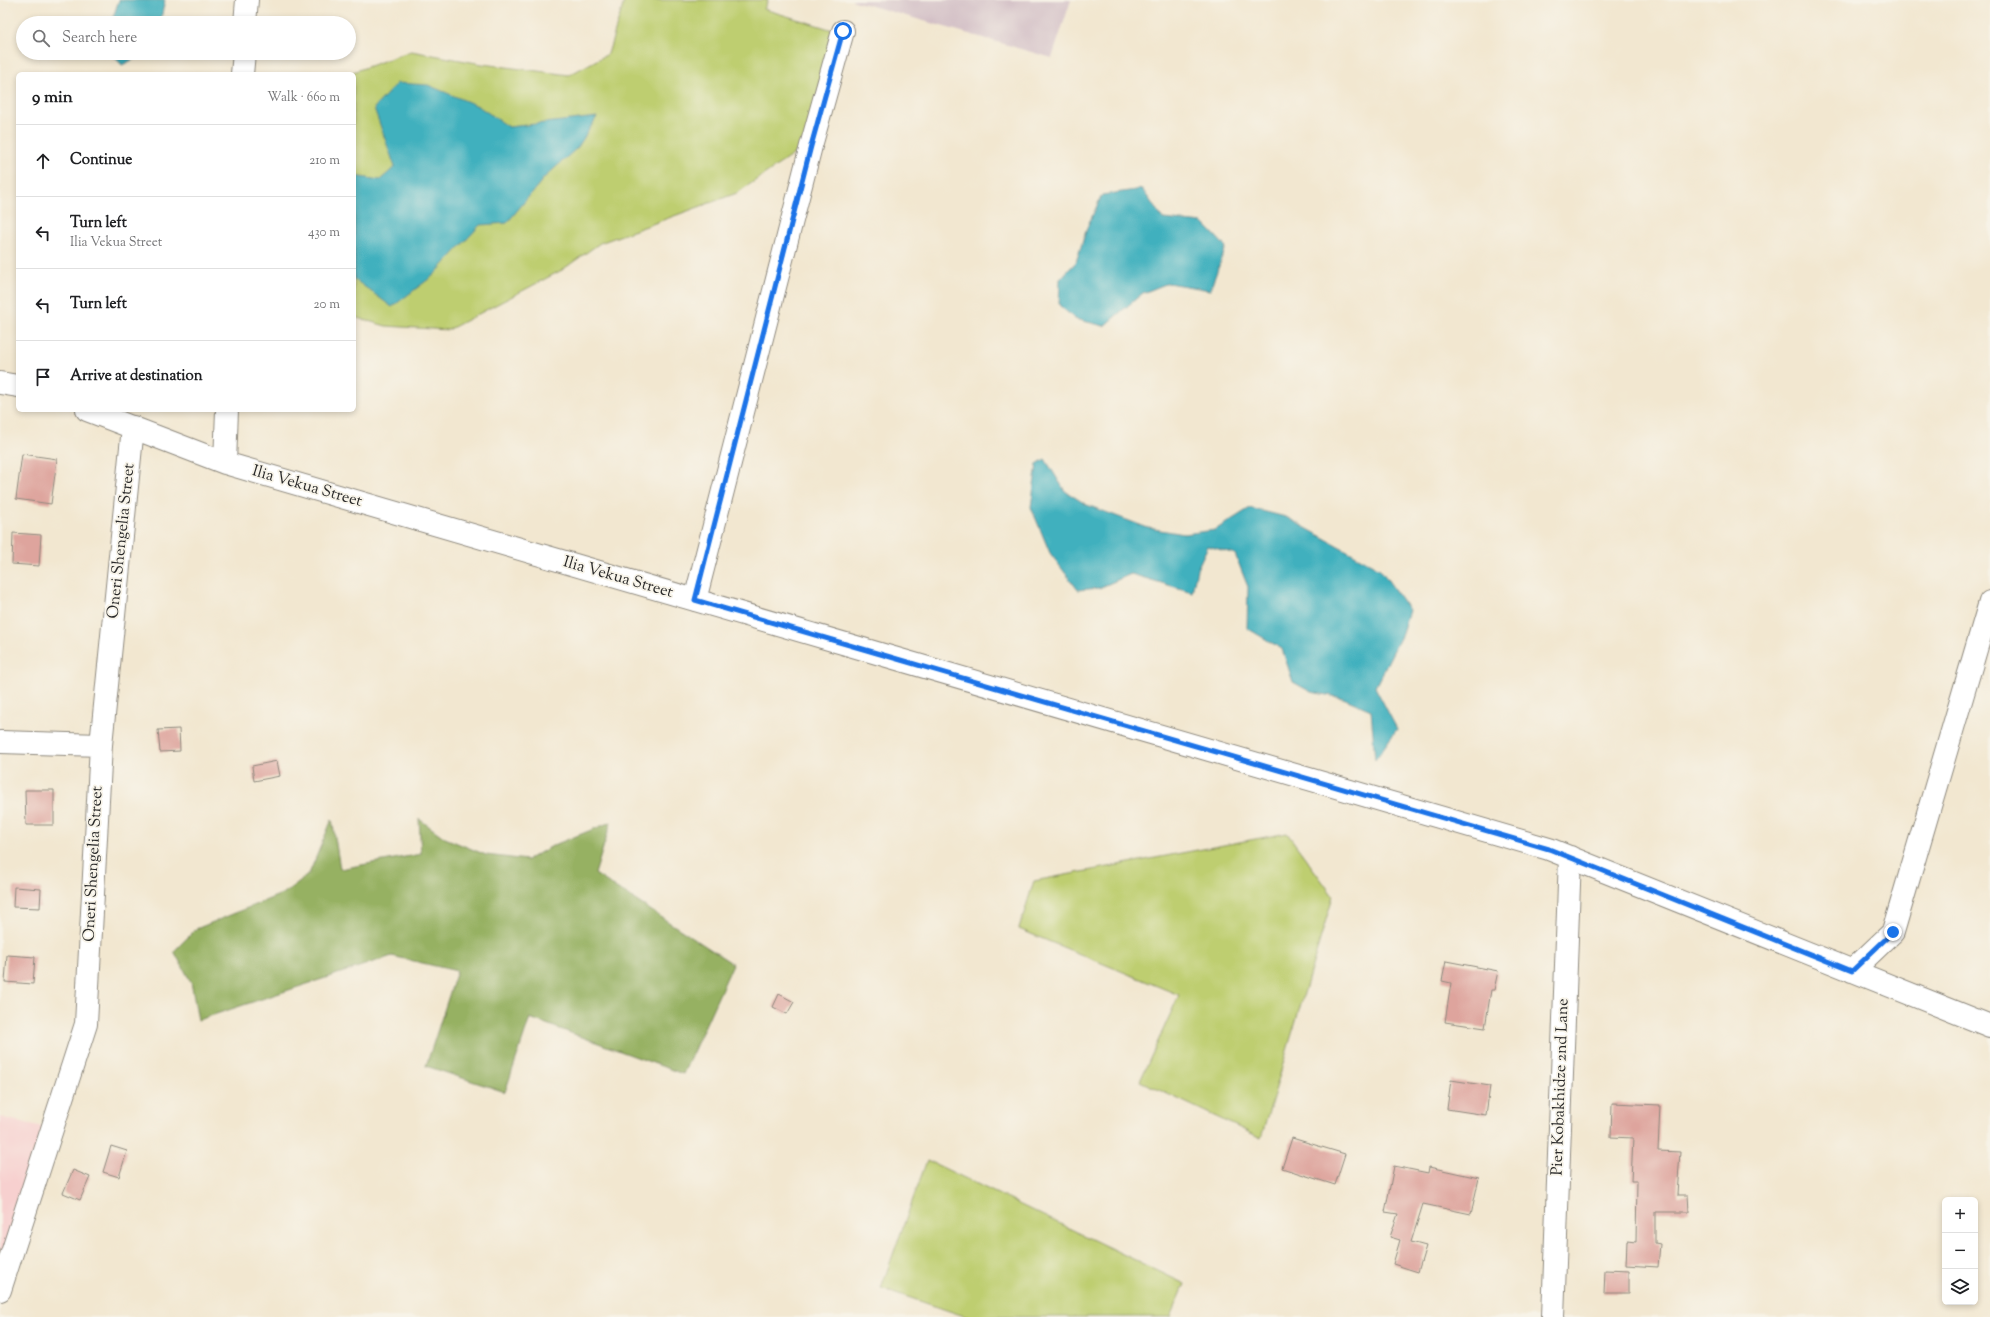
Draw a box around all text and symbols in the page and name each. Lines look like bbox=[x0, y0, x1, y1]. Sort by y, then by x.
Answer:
search box bbox=[16, 16, 356, 60]
route start bbox=[834, 22, 852, 40]
icon: search bbox=[30, 27, 52, 49]
text: Search here bbox=[62, 28, 137, 49]
text: 9 min bbox=[32, 86, 73, 110]
text: Walk · 660 m bbox=[267, 89, 340, 107]
icon: ahead bbox=[32, 150, 54, 172]
text: Continue bbox=[70, 150, 132, 171]
text: 210 m bbox=[309, 152, 340, 170]
text: Turn left bbox=[70, 213, 127, 234]
icon: left bbox=[32, 222, 54, 244]
text: 430 m bbox=[308, 224, 340, 242]
text: Ilia Vekua Street bbox=[70, 234, 162, 252]
icon: left bbox=[32, 294, 54, 316]
text: Turn left bbox=[70, 294, 127, 315]
text: 20 m bbox=[314, 296, 340, 314]
icon: arrive bbox=[32, 366, 54, 388]
text: Arrive at destination bbox=[70, 366, 203, 387]
street label: Ilia Vekua Street bbox=[249, 460, 365, 514]
street label: Oneri Shengelia Street bbox=[102, 462, 142, 620]
street label: Ilia Vekua Street bbox=[560, 551, 676, 605]
street label: Oneri Shengelia Street bbox=[78, 785, 110, 943]
route end bbox=[1884, 923, 1902, 941]
street label: Pier Kobakhidze 2nd Lane bbox=[1546, 998, 1576, 1176]
map controls bbox=[1942, 1197, 1978, 1305]
button: + bbox=[1942, 1197, 1978, 1233]
button: − bbox=[1942, 1233, 1978, 1269]
button: layers bbox=[1942, 1269, 1978, 1305]

